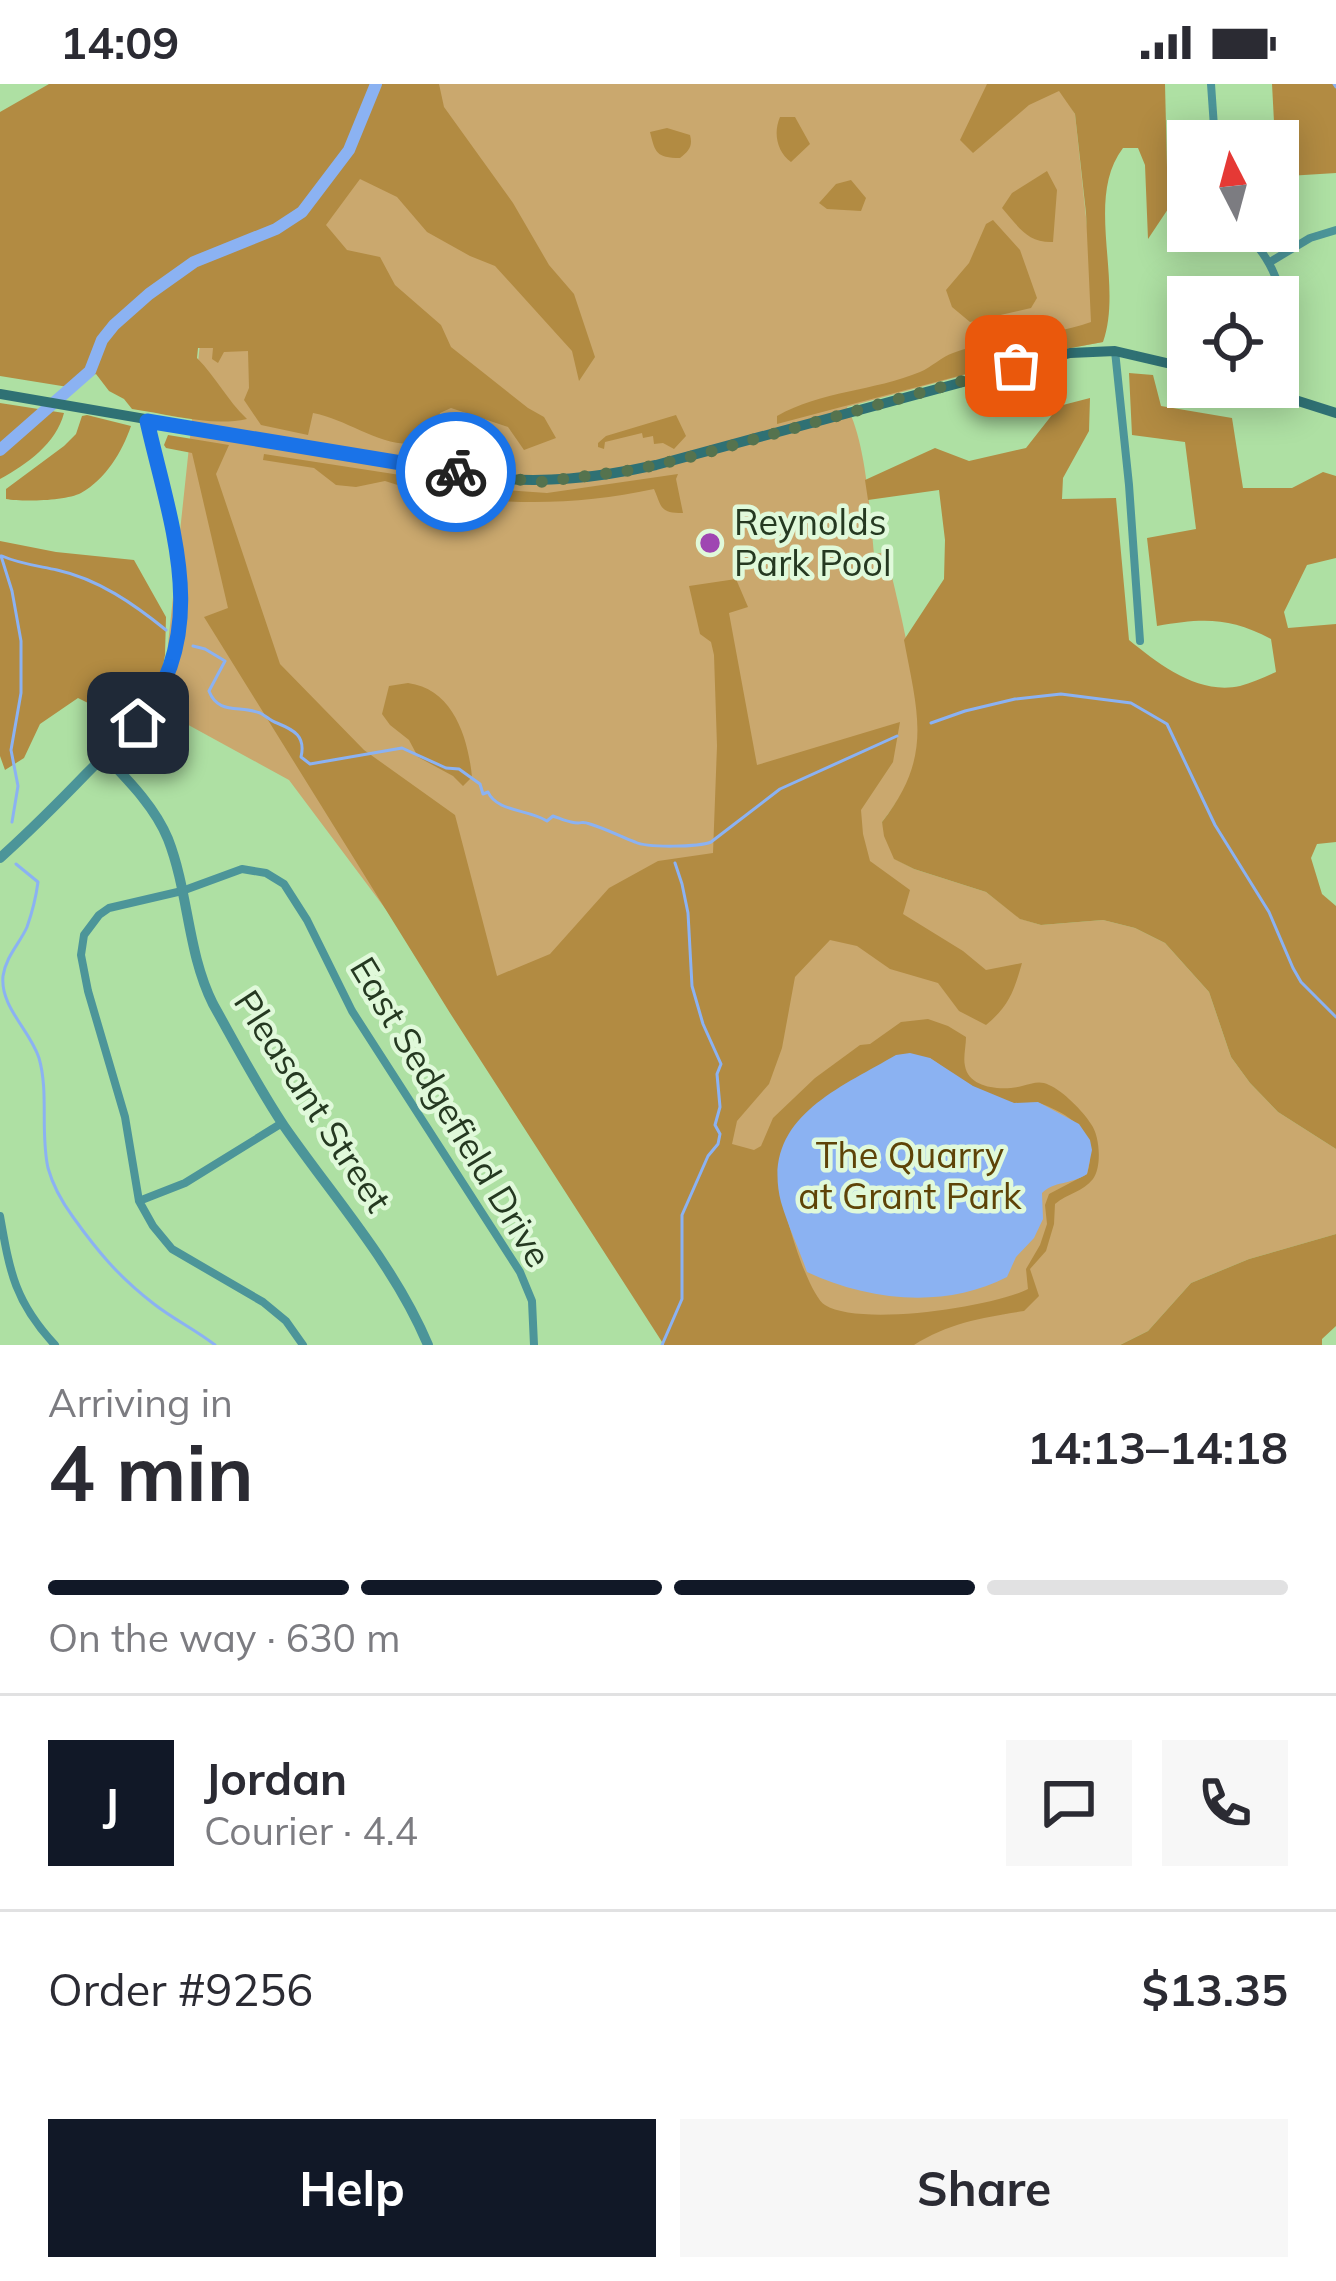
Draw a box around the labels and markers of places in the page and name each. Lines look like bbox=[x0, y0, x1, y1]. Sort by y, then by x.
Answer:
pin bbox=[965, 315, 1067, 417]
place label: Reynolds Park Pool bbox=[734, 499, 892, 585]
marker: Reynolds Park Pool bbox=[697, 530, 723, 556]
pin bbox=[87, 672, 189, 774]

